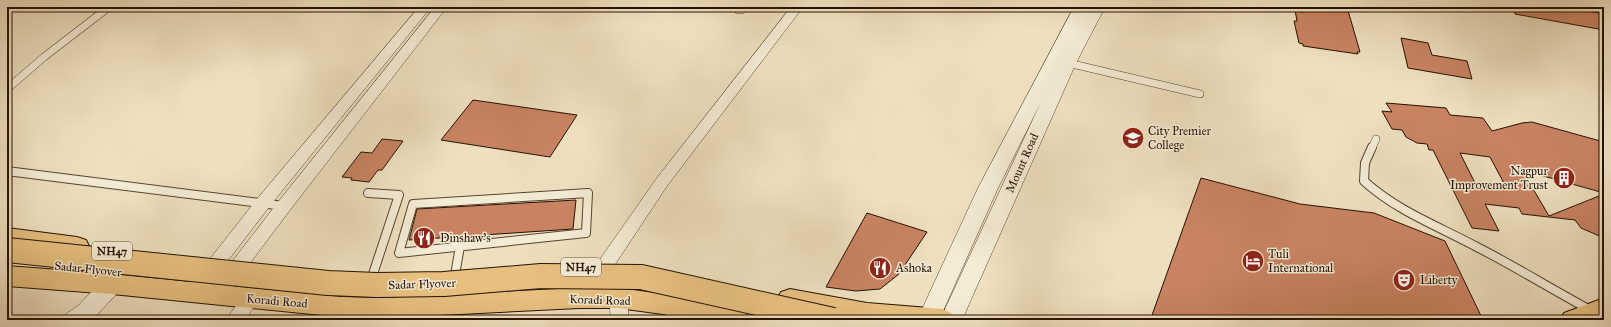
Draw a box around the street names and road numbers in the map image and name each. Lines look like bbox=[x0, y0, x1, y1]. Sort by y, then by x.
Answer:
street label: Mount Road bbox=[1003, 131, 1041, 195]
road number: NH47 bbox=[92, 242, 132, 260]
street label: Sadar Flyover bbox=[54, 258, 123, 280]
road number: NH47 bbox=[561, 258, 601, 276]
street label: Sadar Flyover bbox=[388, 276, 457, 292]
street label: Koradi Road bbox=[246, 291, 308, 311]
street label: Koradi Road bbox=[569, 292, 631, 308]

